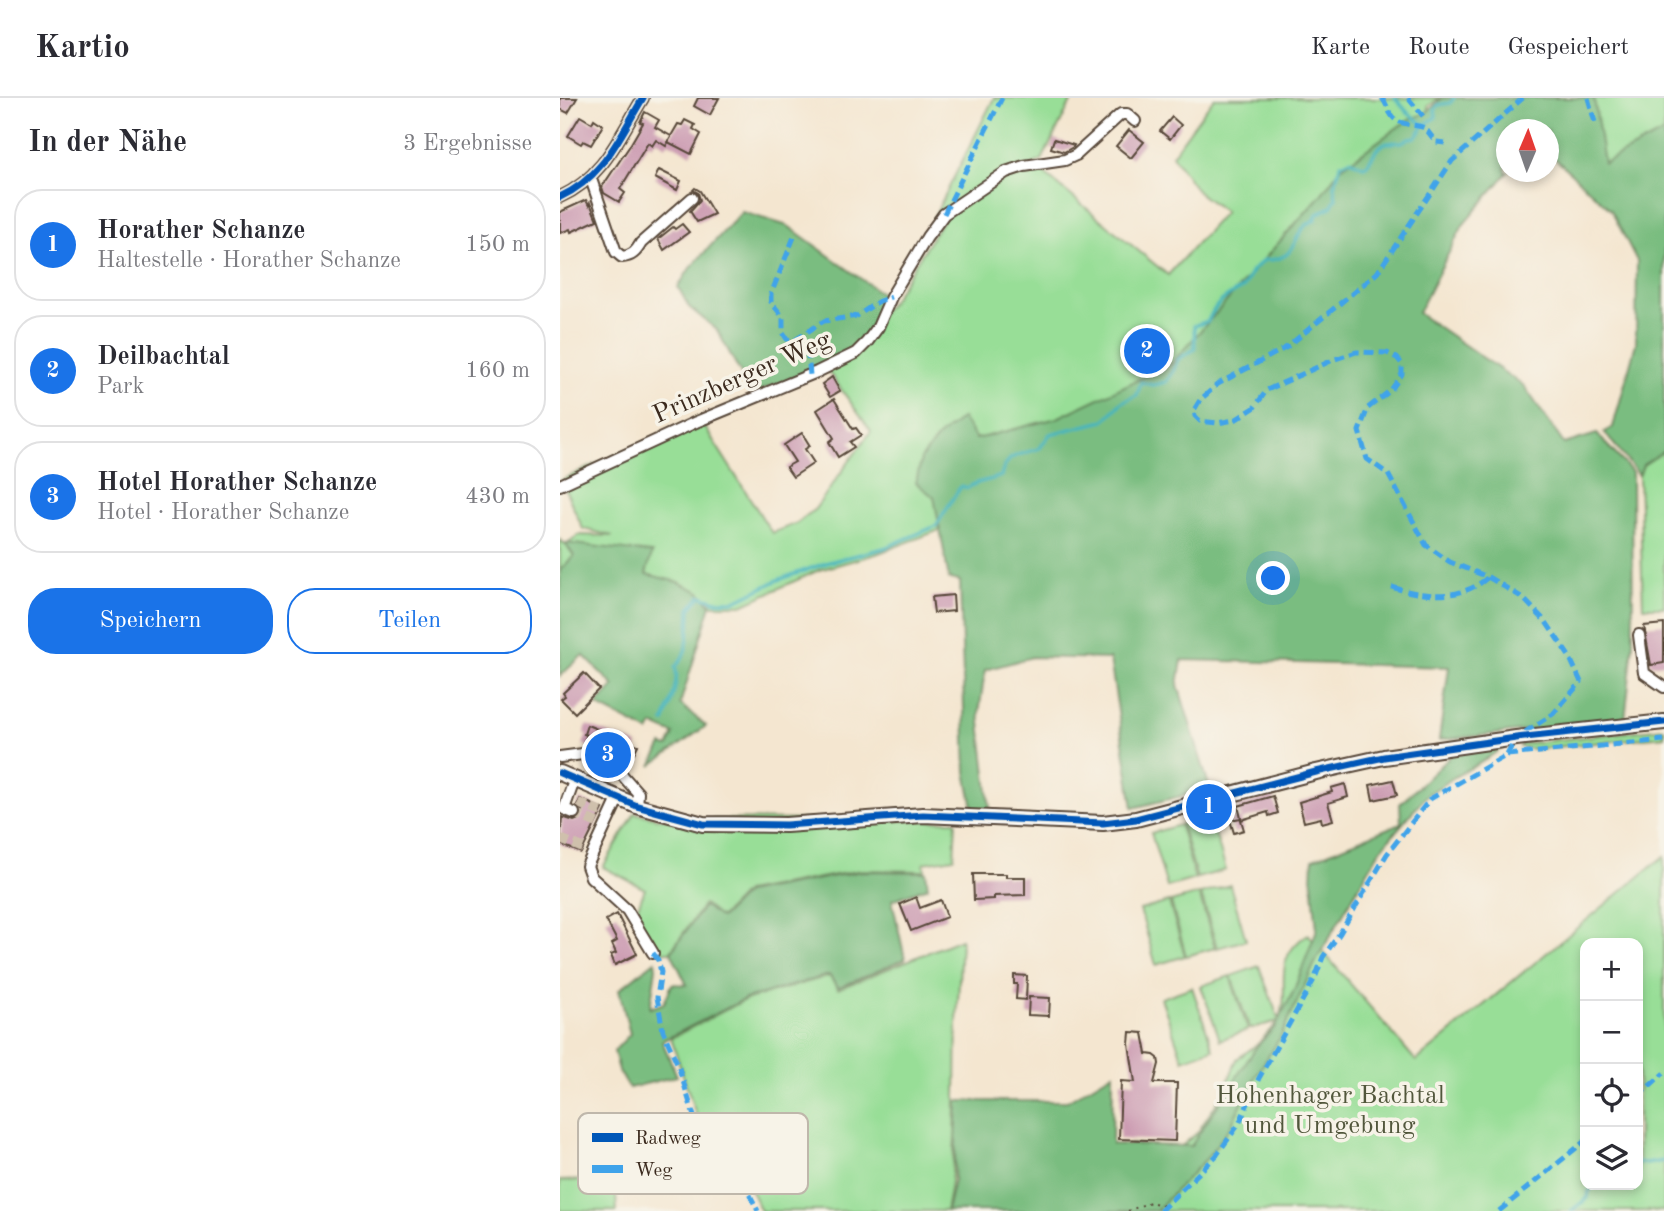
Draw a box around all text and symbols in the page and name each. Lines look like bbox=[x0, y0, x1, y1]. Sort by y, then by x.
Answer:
text: Kartio bbox=[35, 32, 130, 65]
text: Karte bbox=[1311, 36, 1370, 60]
text: Route bbox=[1408, 36, 1470, 60]
text: Gespeichert bbox=[1508, 36, 1629, 60]
north arrow bbox=[1496, 119, 1559, 182]
text: In der Nähe bbox=[28, 128, 187, 158]
text: 3 Ergebnisse bbox=[403, 132, 532, 155]
text: Horather Schanze bbox=[97, 218, 306, 244]
text: 1 bbox=[46, 233, 60, 256]
text: 150 m bbox=[465, 233, 530, 256]
text: Haltestelle · Horather Schanze bbox=[97, 249, 401, 272]
pin: 2 bbox=[1124, 325, 1170, 377]
street label: Prinzberger Weg bbox=[649, 327, 835, 429]
text: Deilbachtal bbox=[97, 344, 230, 370]
text: 2 bbox=[46, 359, 60, 382]
text: 160 m bbox=[465, 359, 530, 382]
text: Park bbox=[97, 375, 144, 398]
text: Hotel Horather Schanze bbox=[97, 470, 377, 496]
text: 3 bbox=[46, 485, 60, 508]
text: 430 m bbox=[465, 485, 530, 508]
text: Hotel · Horather Schanze bbox=[97, 501, 349, 524]
your location bbox=[1256, 561, 1290, 595]
button: Speichern bbox=[28, 588, 273, 654]
button: Teilen bbox=[287, 588, 532, 654]
pin: 3 bbox=[585, 729, 631, 781]
pin: 1 bbox=[1186, 781, 1232, 833]
map controls bbox=[1580, 938, 1643, 1190]
button: + bbox=[1580, 938, 1643, 1001]
button: − bbox=[1580, 1001, 1643, 1064]
button: locate bbox=[1580, 1064, 1643, 1127]
park label: Hohenhager Bachtal und Umgebung bbox=[1215, 1083, 1445, 1139]
legend bbox=[578, 1113, 808, 1194]
button: layers bbox=[1580, 1127, 1643, 1190]
text: Radweg bbox=[635, 1130, 701, 1149]
text: Weg bbox=[635, 1162, 673, 1181]

